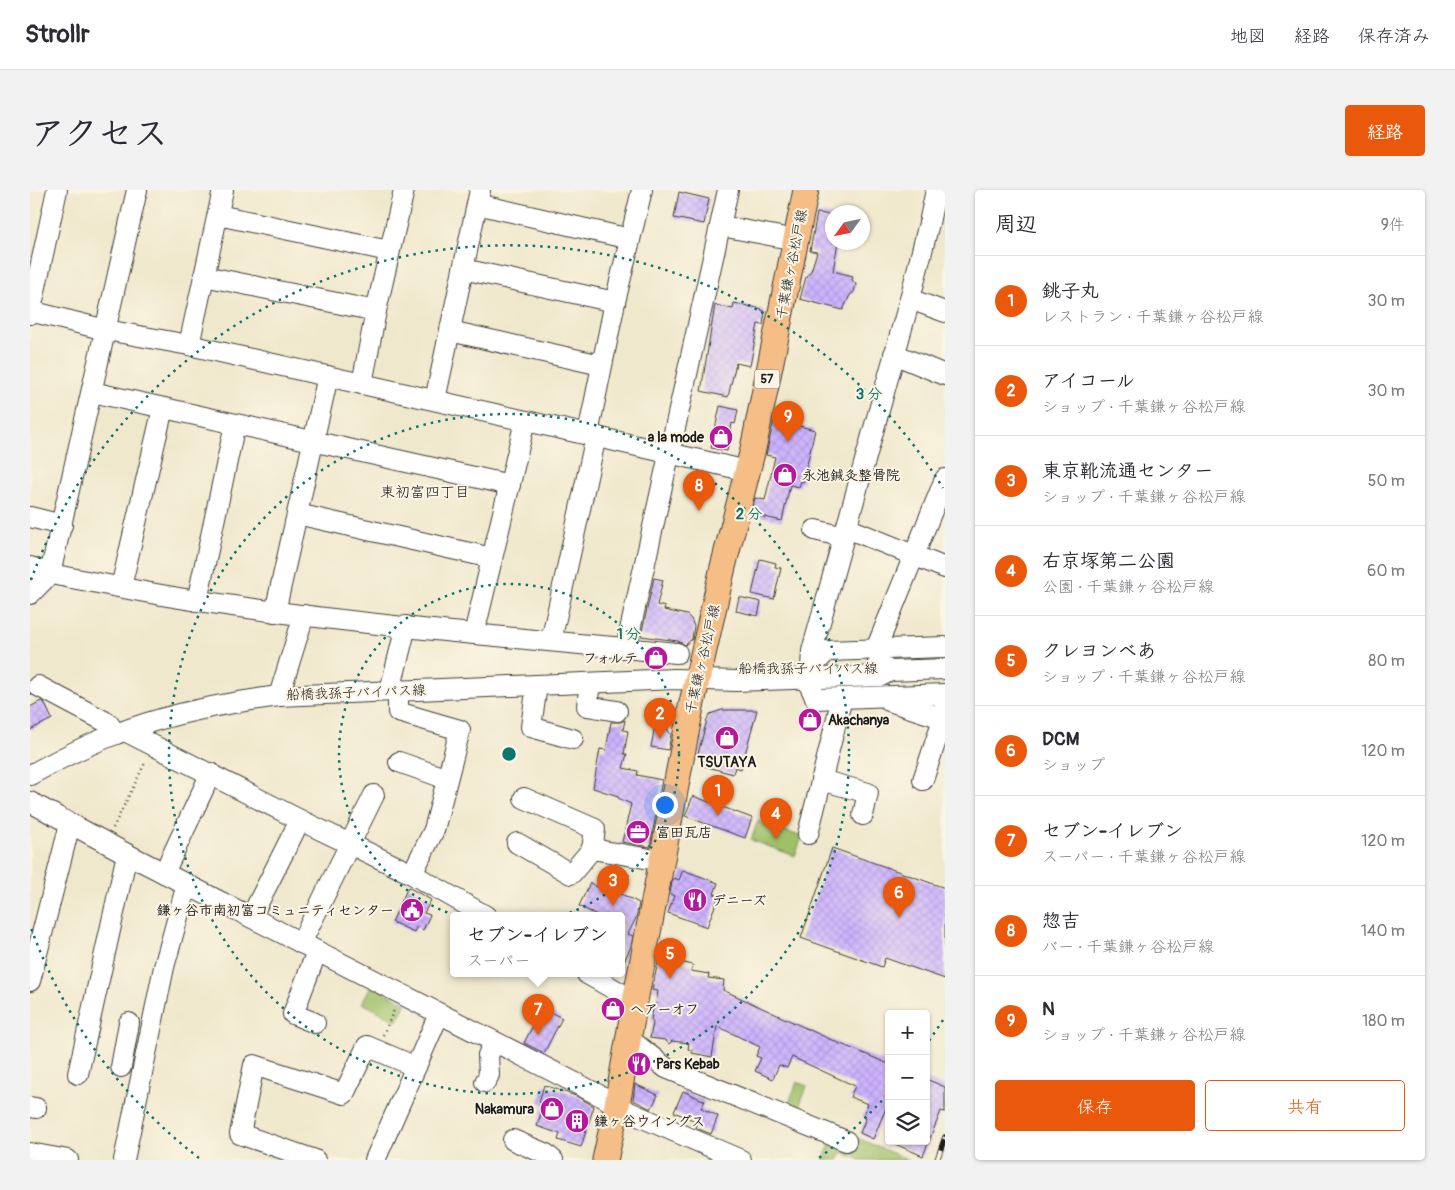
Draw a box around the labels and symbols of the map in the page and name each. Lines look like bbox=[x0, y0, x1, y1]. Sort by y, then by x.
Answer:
north arrow bbox=[825, 205, 870, 250]
street label: 千葉鎌ヶ谷松戸線 bbox=[772, 208, 811, 321]
road number: 57 bbox=[754, 370, 780, 388]
text: 3 分 bbox=[856, 385, 882, 404]
pin: 9 bbox=[772, 401, 804, 442]
shop icon: a la mode bbox=[708, 424, 734, 450]
place label: a la mode bbox=[648, 429, 705, 446]
shop icon: 永池鍼灸整骨院 bbox=[772, 462, 798, 488]
place label: 永池鍼灸整骨院 bbox=[802, 467, 900, 484]
pin: 8 bbox=[683, 470, 715, 511]
district label: 東初富四丁目 bbox=[380, 483, 470, 502]
text: 2 分 bbox=[736, 505, 762, 524]
street label: 千葉鎌ヶ谷松戸線 bbox=[682, 603, 723, 716]
text: 1 分 bbox=[617, 625, 641, 644]
shop icon: フォルテ bbox=[643, 645, 669, 671]
place label: フォルテ bbox=[583, 650, 638, 667]
street label: 船橋我孫子バイパス線 bbox=[738, 660, 878, 677]
street label: 船橋我孫子バイパス線 bbox=[286, 682, 426, 703]
pin: 2 bbox=[644, 698, 676, 739]
shop icon: Akachanya bbox=[797, 707, 823, 733]
place label: Akachanya bbox=[828, 712, 890, 729]
shop icon: TSUTAYA bbox=[714, 725, 740, 751]
centre of rings bbox=[500, 745, 518, 763]
place label: TSUTAYA bbox=[697, 754, 756, 771]
pin: 1 bbox=[702, 775, 734, 816]
your location bbox=[652, 792, 678, 818]
pin: 4 bbox=[760, 798, 792, 839]
office icon: 富田瓦店 bbox=[625, 819, 651, 845]
place label: 富田瓦店 bbox=[656, 824, 712, 841]
pin: 3 bbox=[597, 865, 629, 906]
pin: 6 bbox=[883, 877, 915, 918]
restaurant icon: デニーズ bbox=[682, 887, 708, 913]
place label: デニーズ bbox=[712, 892, 767, 909]
public building icon: 鎌ヶ谷市南初富コミュニティセンター bbox=[399, 897, 425, 923]
place label: 鎌ヶ谷市南初富コミュニティセンター bbox=[157, 902, 394, 919]
pin: 5 bbox=[654, 938, 686, 979]
pin: 7 bbox=[522, 994, 554, 1035]
shop icon: ヘアーオフ bbox=[600, 996, 626, 1022]
place label: ヘアーオフ bbox=[630, 1001, 699, 1018]
restaurant icon: Pars Kebab bbox=[626, 1051, 652, 1077]
place label: Pars Kebab bbox=[656, 1056, 720, 1073]
shop icon: Nakamura bbox=[539, 1096, 565, 1122]
place label: Nakamura bbox=[475, 1101, 534, 1118]
building icon: 鎌ヶ谷ウイングス bbox=[564, 1108, 590, 1134]
place label: 鎌ヶ谷ウイングス bbox=[594, 1113, 705, 1130]

